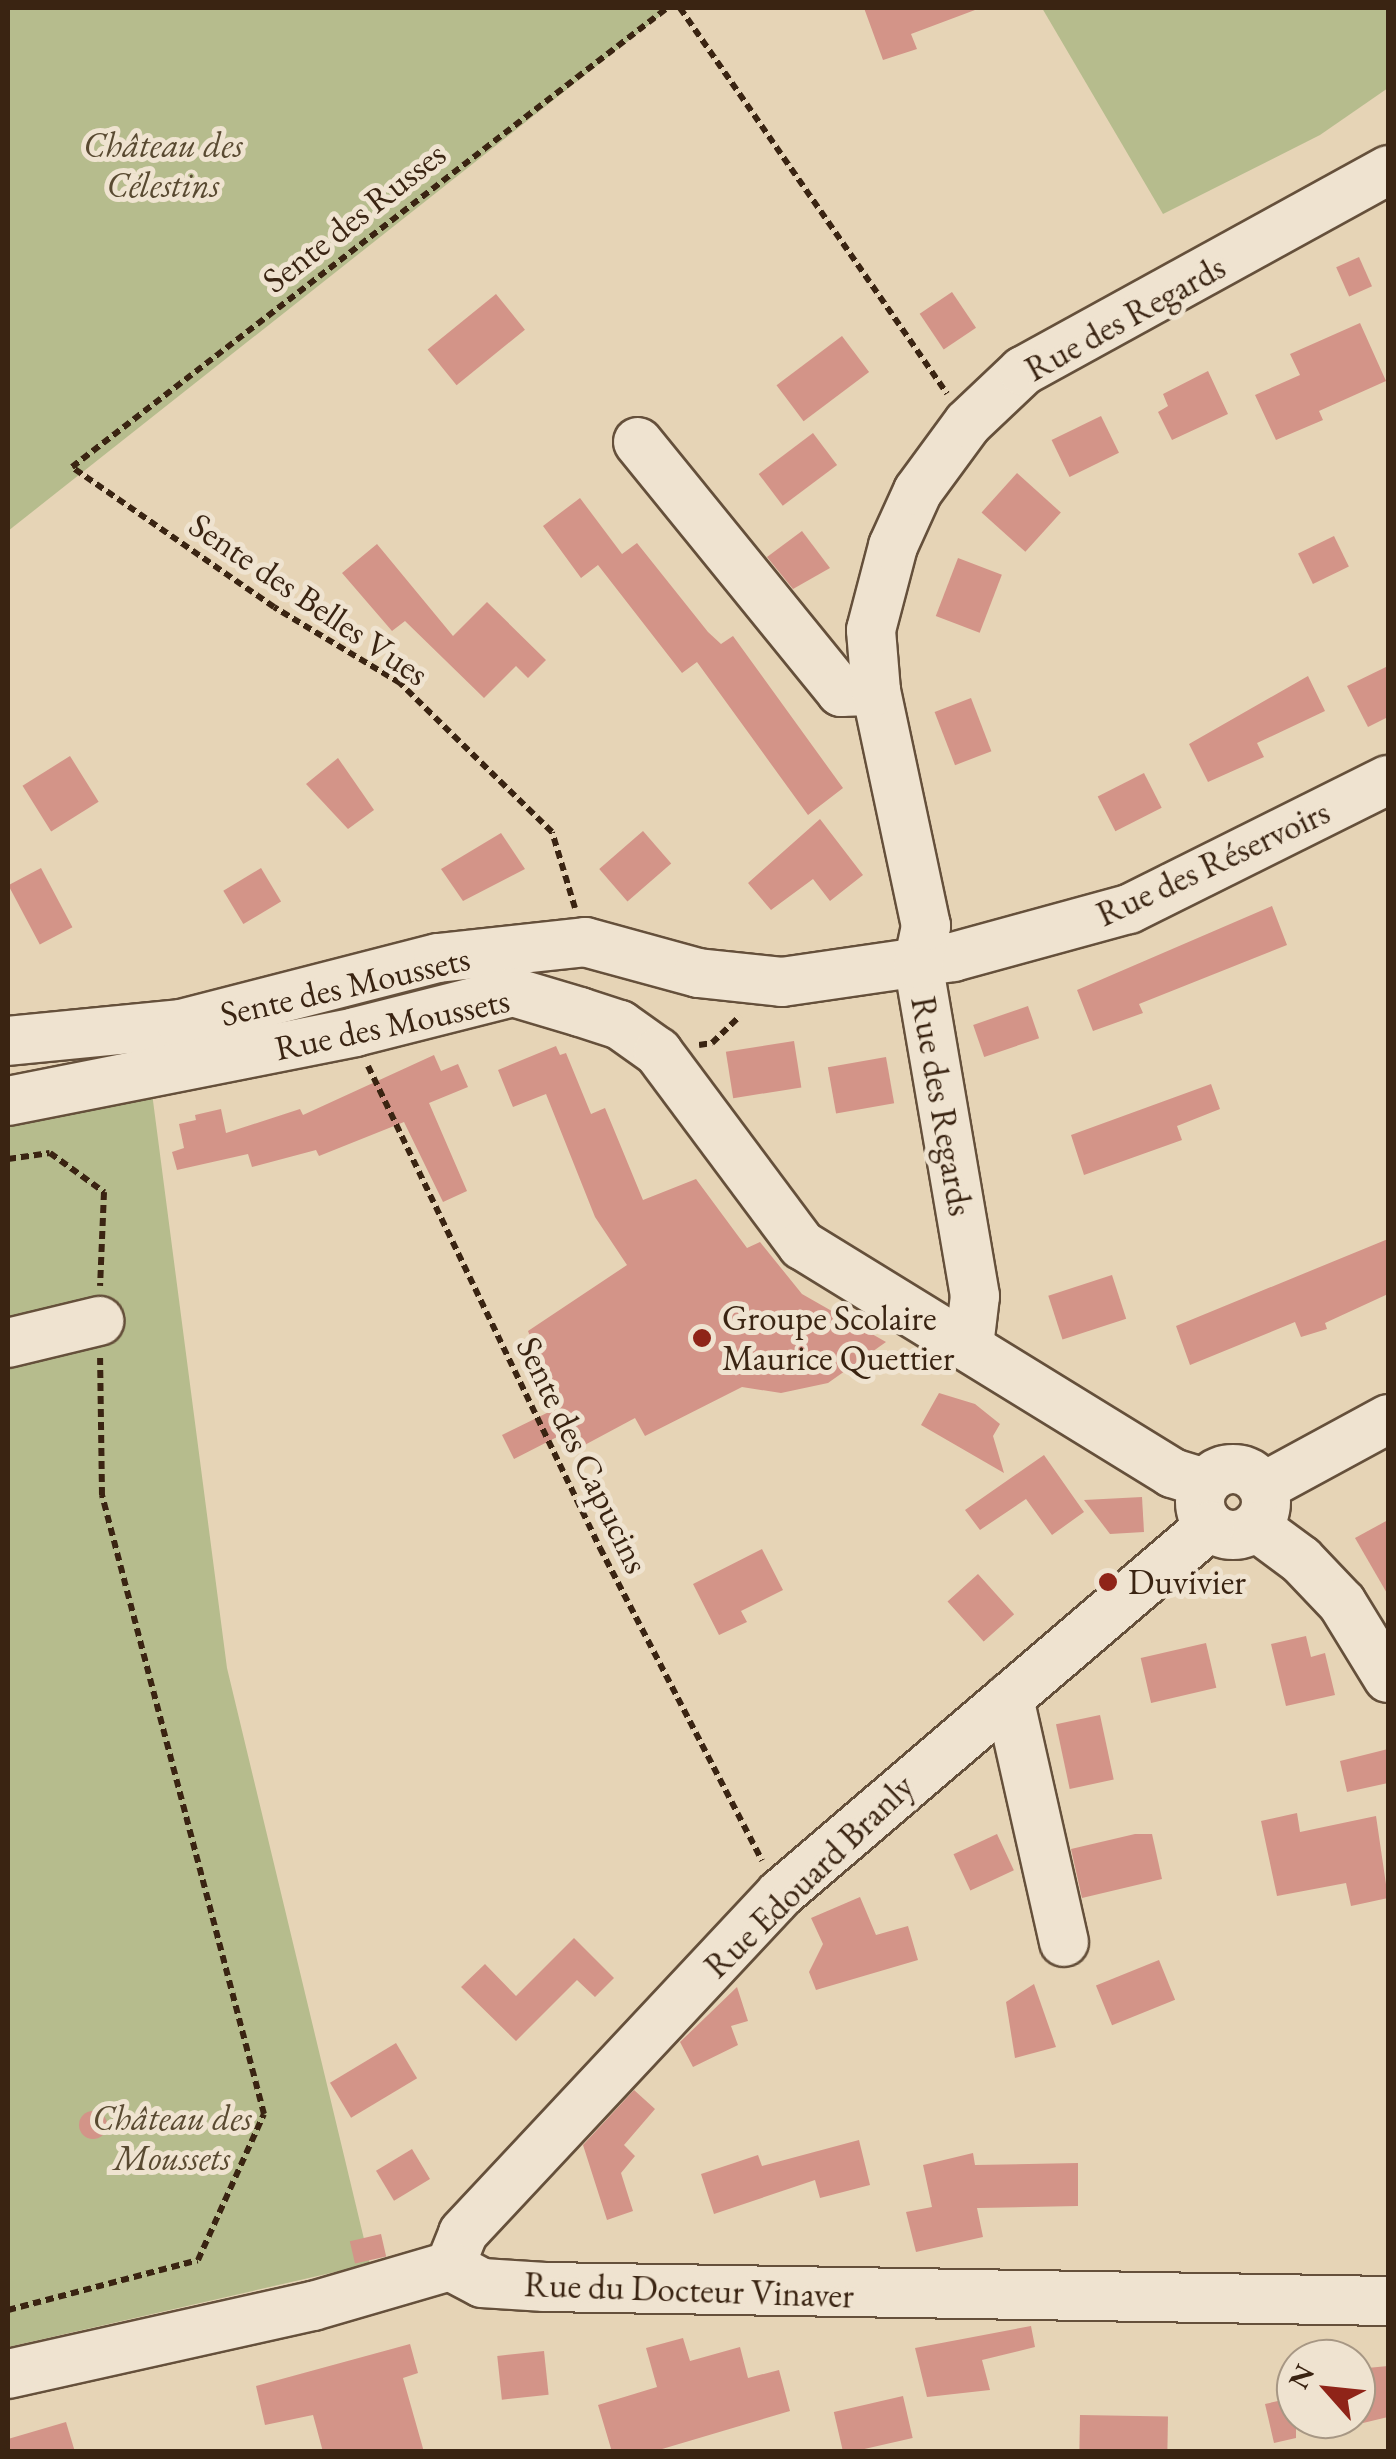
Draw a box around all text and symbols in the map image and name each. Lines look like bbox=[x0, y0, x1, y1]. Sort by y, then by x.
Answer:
park label: Château des Célestins bbox=[83, 124, 243, 206]
street label: Sente des Russes bbox=[254, 133, 454, 301]
street label: Rue des Regards bbox=[1018, 246, 1232, 390]
street label: Sente des Belles Vues bbox=[181, 503, 437, 695]
street label: Rue des Réservoirs bbox=[1090, 791, 1336, 935]
street label: Sente des Moussets bbox=[216, 937, 474, 1035]
street label: Rue des Moussets bbox=[271, 979, 513, 1069]
street label: Rue des Regards bbox=[902, 993, 982, 1219]
place label: Groupe Scolaire Maurice Quettier bbox=[722, 1297, 954, 1379]
marker: Groupe Scolaire Maurice Quettier bbox=[691, 1327, 713, 1349]
street label: Sente des Capucins bbox=[508, 1330, 658, 1580]
place label: Duvivier bbox=[1128, 1561, 1246, 1603]
marker: Duvivier bbox=[1097, 1571, 1119, 1593]
street label: Rue Edouard Branly bbox=[695, 1765, 923, 1987]
park label: Château des Moussets bbox=[92, 2097, 252, 2179]
street label: Rue du Docteur Vinaver bbox=[523, 2263, 855, 2317]
north arrow bbox=[1276, 2339, 1376, 2439]
text: N bbox=[1280, 2358, 1322, 2395]

